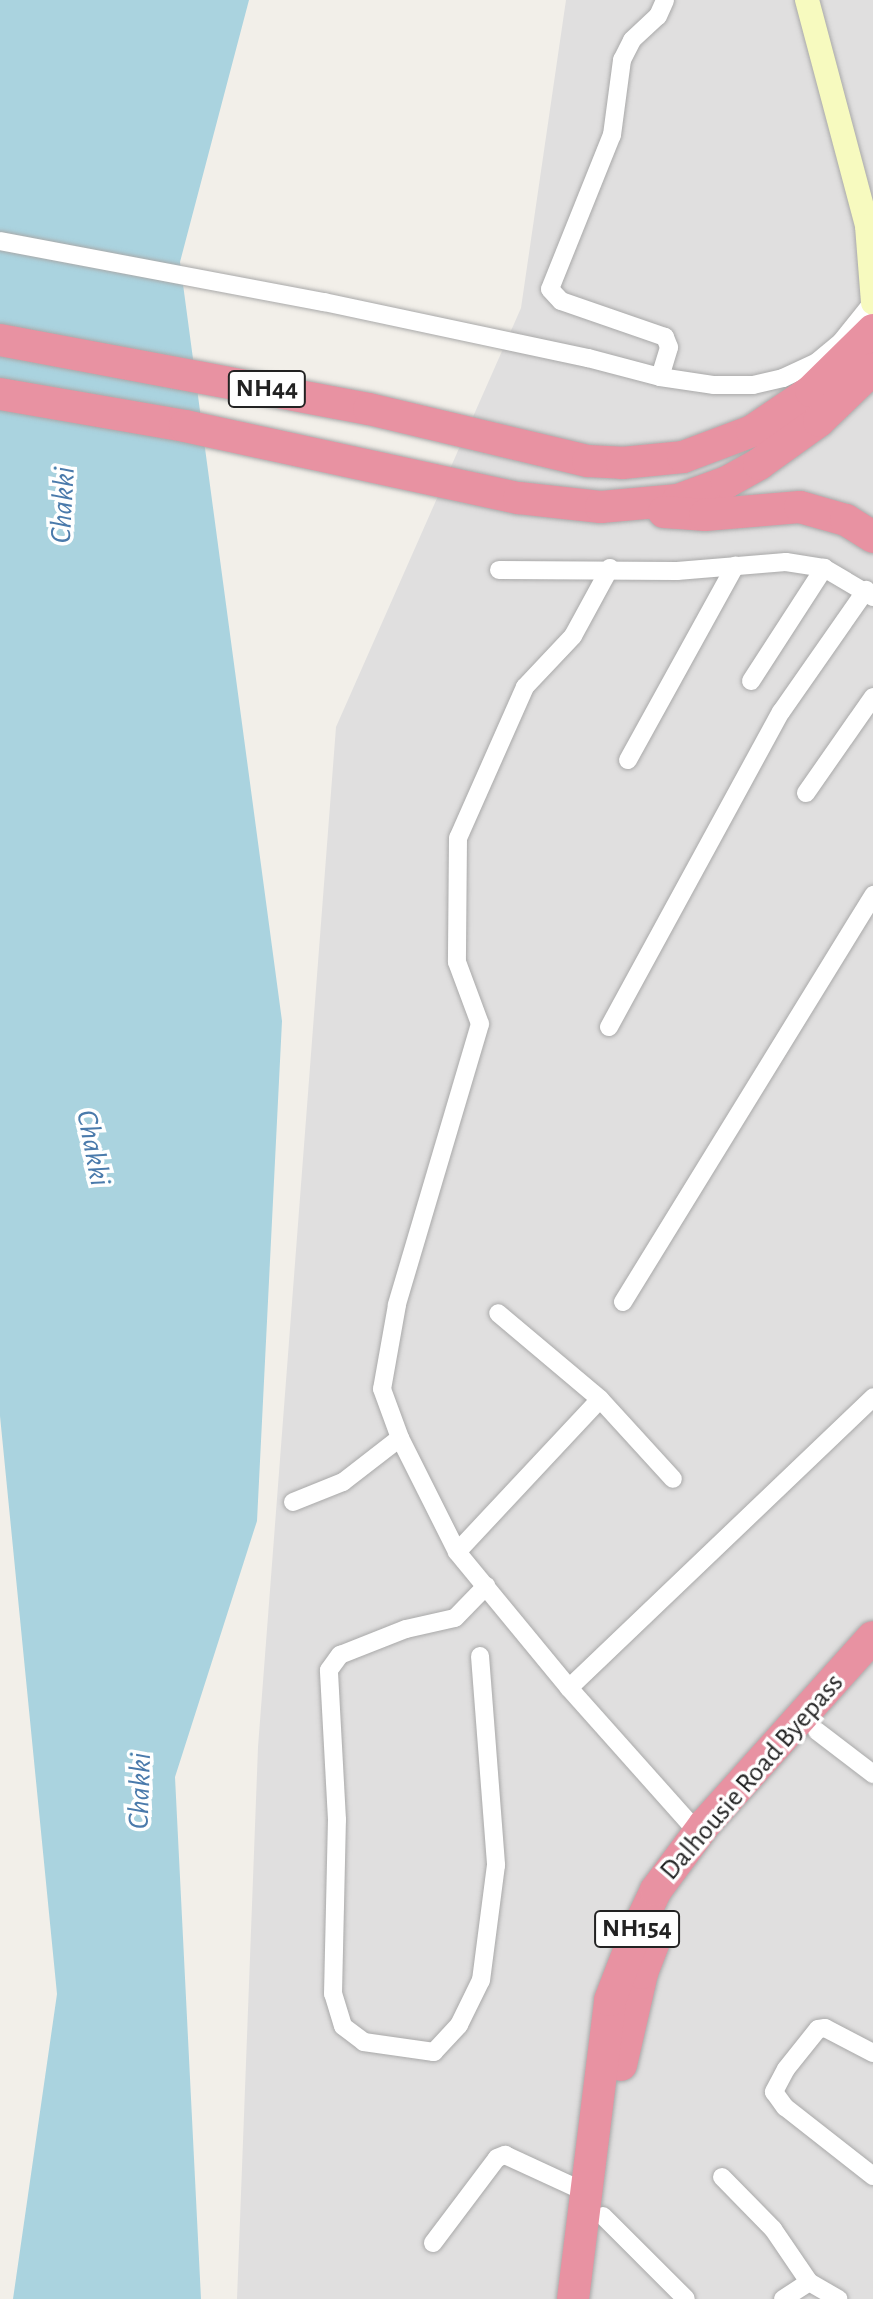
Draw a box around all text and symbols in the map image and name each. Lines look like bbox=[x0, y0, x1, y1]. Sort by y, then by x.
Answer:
road number: NH44 bbox=[227, 367, 307, 411]
water label: Chakki bbox=[43, 466, 83, 544]
water label: Chakki bbox=[68, 1107, 118, 1189]
street label: Dalhousie Road Byepass bbox=[653, 1667, 851, 1887]
water label: Chakki bbox=[121, 1752, 159, 1830]
road number: NH154 bbox=[593, 1907, 681, 1951]

